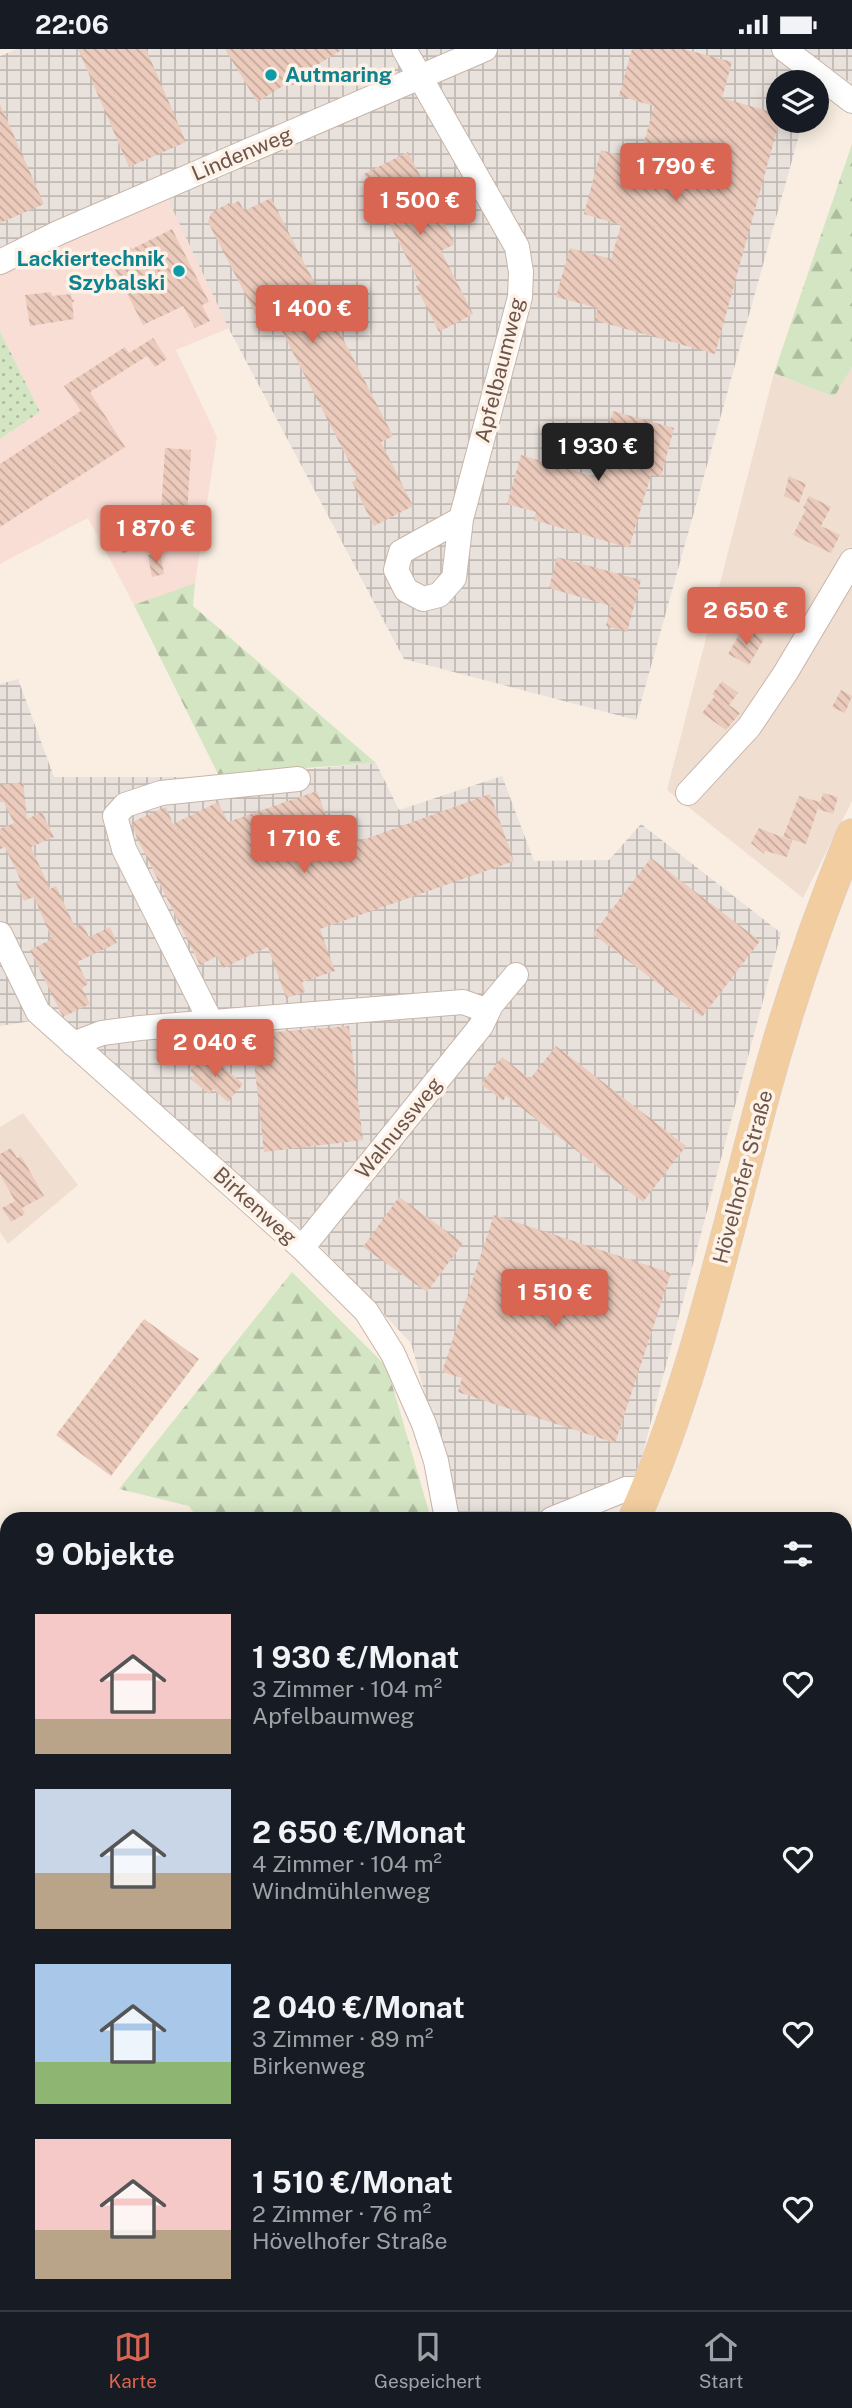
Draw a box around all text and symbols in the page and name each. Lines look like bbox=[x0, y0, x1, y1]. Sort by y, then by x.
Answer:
text: 22:06 bbox=[35, 9, 109, 40]
place label: Autmaring bbox=[285, 62, 392, 87]
marker: Autmaring bbox=[263, 67, 279, 83]
map controls bbox=[766, 70, 829, 133]
button: layers bbox=[766, 70, 829, 133]
street label: Lindenweg bbox=[188, 121, 296, 186]
pin: 1 790 € bbox=[611, 143, 741, 203]
text: 1 790 € bbox=[636, 152, 716, 179]
pin: 1 500 € bbox=[355, 177, 485, 237]
text: 1 500 € bbox=[380, 186, 460, 213]
place label: Lackiertechnik Szybalski bbox=[17, 246, 165, 295]
marker: Lackiertechnik Szybalski bbox=[171, 263, 187, 279]
pin: 1 400 € bbox=[247, 285, 377, 345]
text: 1 400 € bbox=[272, 294, 352, 321]
street label: Apfelbaumweg bbox=[469, 295, 530, 445]
pin: 1 930 € bbox=[533, 423, 663, 483]
text: 1 930 € bbox=[558, 432, 638, 459]
pin: 1 870 € bbox=[91, 505, 221, 565]
text: 1 870 € bbox=[116, 514, 196, 541]
pin: 2 650 € bbox=[681, 587, 811, 647]
text: 2 650 € bbox=[703, 596, 789, 623]
pin: 1 710 € bbox=[239, 815, 369, 875]
text: 1 710 € bbox=[267, 824, 341, 851]
pin: 2 040 € bbox=[150, 1019, 280, 1079]
text: 2 040 € bbox=[173, 1028, 257, 1055]
street label: Walnussweg bbox=[350, 1072, 447, 1184]
street label: Hövelhofer Straße bbox=[707, 1087, 778, 1266]
street label: Birkenweg bbox=[208, 1162, 302, 1250]
pin: 1 510 € bbox=[490, 1269, 620, 1329]
text: 1 510 € bbox=[517, 1278, 593, 1305]
icon: filters bbox=[779, 1535, 817, 1573]
text: 9 Objekte bbox=[35, 1536, 175, 1572]
text: 1 930 €/Monat bbox=[252, 1639, 459, 1675]
icon: home bbox=[91, 1642, 175, 1726]
icon: heart bbox=[779, 1665, 817, 1703]
text: 3 Zimmer · 104 m² bbox=[252, 1675, 442, 1702]
text: Apfelbaumweg bbox=[252, 1702, 415, 1729]
text: 2 650 €/Monat bbox=[252, 1814, 466, 1850]
icon: home bbox=[91, 1817, 175, 1901]
icon: heart bbox=[779, 1840, 817, 1878]
text: 4 Zimmer · 104 m² bbox=[252, 1850, 442, 1877]
text: Windmühlenweg bbox=[252, 1877, 431, 1904]
text: 2 040 €/Monat bbox=[252, 1989, 465, 2025]
icon: home bbox=[91, 1992, 175, 2076]
icon: heart bbox=[779, 2015, 817, 2053]
text: 3 Zimmer · 89 m² bbox=[252, 2025, 433, 2052]
text: Birkenweg bbox=[252, 2052, 366, 2079]
text: 1 510 €/Monat bbox=[252, 2164, 453, 2200]
icon: home bbox=[91, 2167, 175, 2251]
icon: heart bbox=[779, 2190, 817, 2228]
text: 2 Zimmer · 76 m² bbox=[252, 2200, 431, 2227]
text: Hövelhofer Straße bbox=[252, 2227, 448, 2254]
tab: Karte bbox=[109, 2328, 157, 2392]
tab: Gespeichert bbox=[374, 2328, 482, 2392]
tab: Start bbox=[699, 2328, 743, 2392]

